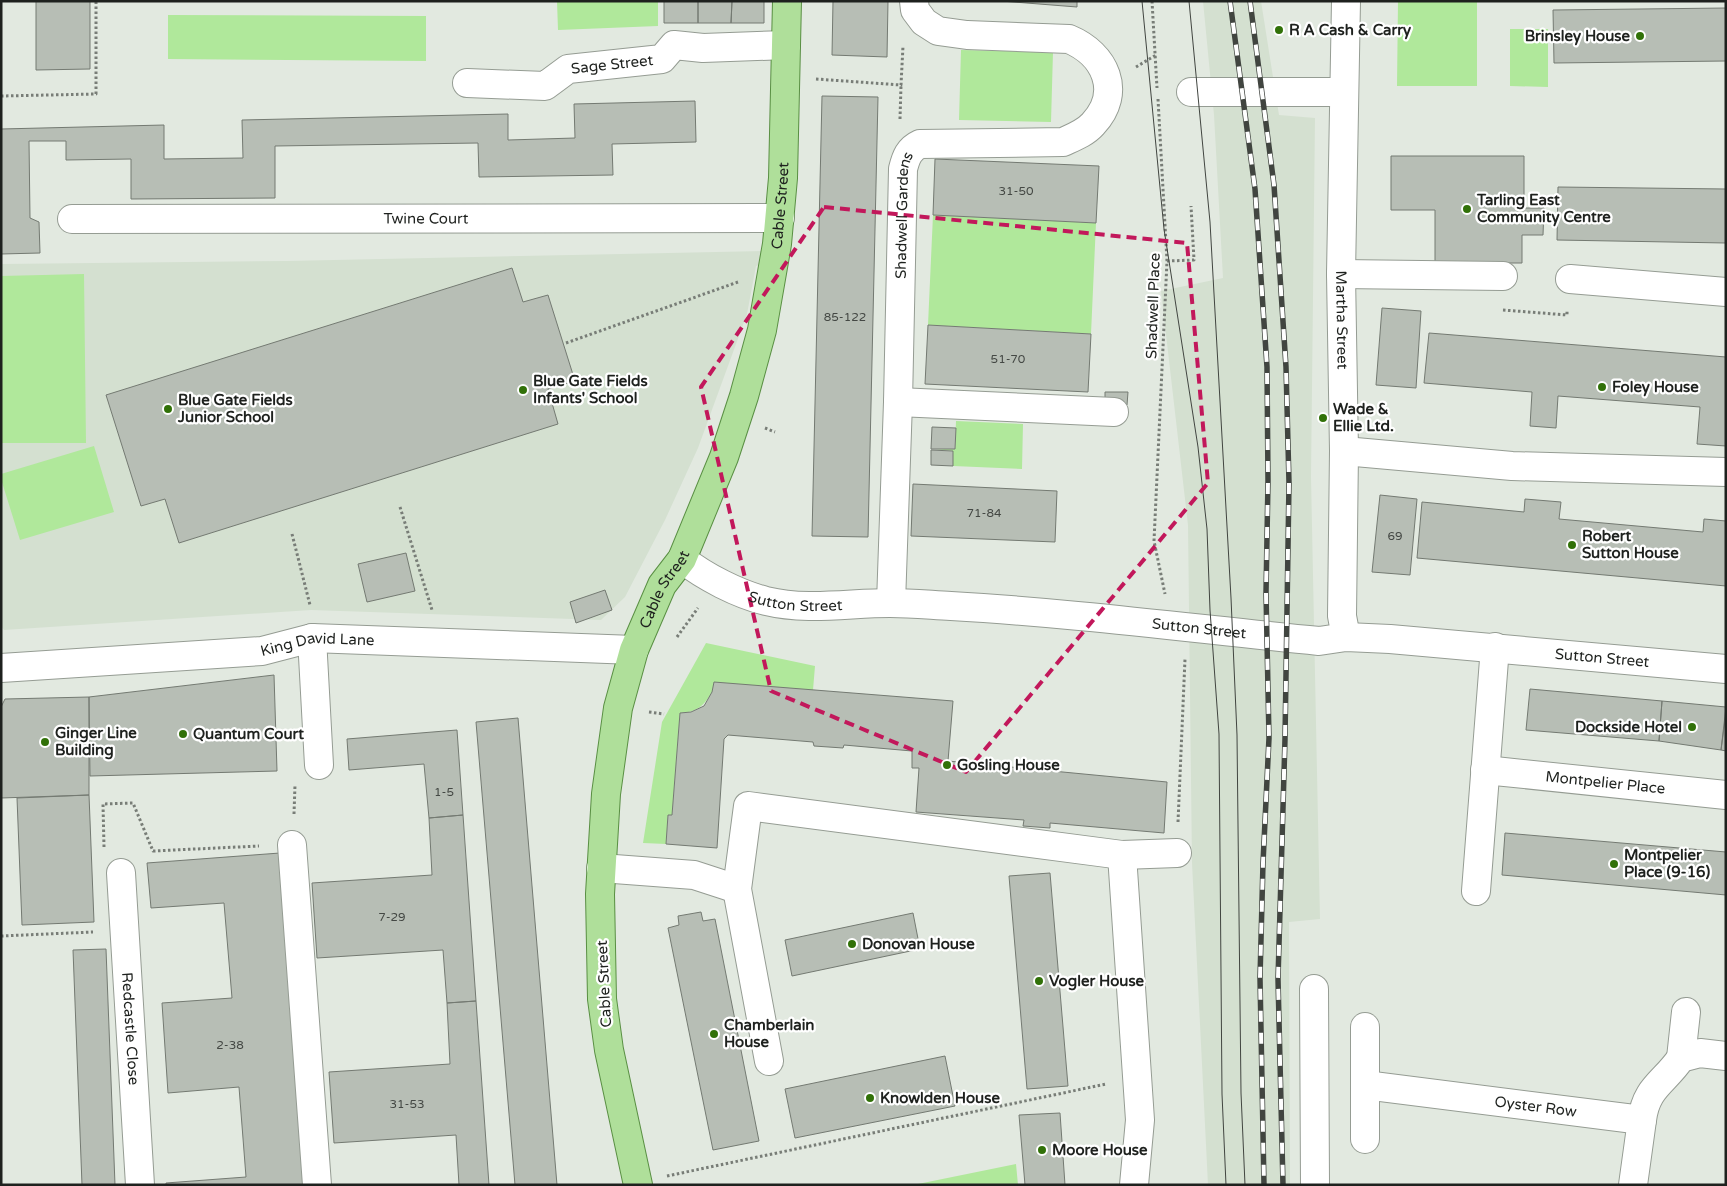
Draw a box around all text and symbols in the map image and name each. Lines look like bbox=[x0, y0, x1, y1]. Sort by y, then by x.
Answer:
place label: R A Cash & Carry bbox=[1289, 21, 1411, 40]
marker: R A Cash & Carry bbox=[1273, 24, 1285, 36]
place label: Brinsley House bbox=[1525, 27, 1630, 46]
marker: Brinsley House bbox=[1634, 30, 1646, 42]
street label: Sage Street bbox=[570, 51, 654, 78]
street label: Shadwell Gardens bbox=[892, 148, 917, 279]
street label: Cable Street bbox=[767, 162, 792, 251]
house number: 31-50 bbox=[998, 184, 1034, 198]
place label: Tarling East Community Centre bbox=[1476, 191, 1611, 227]
marker: Tarling East Community Centre bbox=[1461, 203, 1473, 215]
street label: Twine Court bbox=[383, 209, 469, 228]
street label: Shadwell Place bbox=[1142, 253, 1164, 359]
street label: Martha Street bbox=[1332, 270, 1352, 370]
house number: 85-122 bbox=[824, 310, 866, 324]
house number: 51-70 bbox=[991, 352, 1026, 366]
place label: Blue Gate Fields Infants' School bbox=[533, 372, 648, 407]
place label: Foley House bbox=[1612, 378, 1699, 397]
marker: Foley House bbox=[1596, 381, 1608, 393]
marker: Blue Gate Fields Infants' School bbox=[517, 384, 529, 396]
place label: Blue Gate Fields Junior School bbox=[177, 391, 293, 426]
place label: Wade & Ellie Ltd. bbox=[1333, 400, 1394, 435]
marker: Blue Gate Fields Junior School bbox=[162, 403, 174, 415]
marker: Wade & Ellie Ltd. bbox=[1317, 412, 1329, 424]
house number: 71-84 bbox=[966, 506, 1002, 520]
place label: Robert Sutton House bbox=[1582, 527, 1679, 562]
house number: 69 bbox=[1387, 529, 1403, 543]
marker: Robert Sutton House bbox=[1566, 539, 1578, 551]
street label: Cable Street bbox=[635, 548, 694, 631]
street label: Sutton Street bbox=[746, 587, 843, 615]
street label: Sutton Street bbox=[1151, 614, 1247, 642]
street label: King David Lane bbox=[258, 629, 375, 660]
street label: Sutton Street bbox=[1554, 645, 1650, 671]
place label: Dockside Hotel bbox=[1575, 718, 1682, 736]
marker: Dockside Hotel bbox=[1686, 721, 1698, 733]
place label: Ginger Line Building bbox=[55, 724, 137, 760]
place label: Quantum Court bbox=[193, 725, 304, 743]
marker: Quantum Court bbox=[177, 728, 189, 740]
marker: Ginger Line Building bbox=[39, 736, 51, 748]
place label: Gosling House bbox=[957, 756, 1060, 775]
marker: Gosling House bbox=[941, 759, 953, 771]
street label: Montpelier Place bbox=[1545, 767, 1666, 798]
house number: 1-5 bbox=[434, 785, 454, 799]
place label: Montpelier Place (9-16) bbox=[1624, 846, 1711, 881]
marker: Montpelier Place (9-16) bbox=[1608, 858, 1620, 870]
house number: 7-29 bbox=[378, 910, 406, 924]
place label: Donovan House bbox=[862, 935, 975, 953]
marker: Donovan House bbox=[846, 938, 858, 950]
street label: Cable Street bbox=[593, 940, 615, 1028]
street label: Redcastle Close bbox=[118, 972, 143, 1086]
place label: Vogler House bbox=[1049, 972, 1145, 991]
marker: Vogler House bbox=[1033, 975, 1045, 987]
place label: Chamberlain House bbox=[724, 1016, 815, 1051]
marker: Chamberlain House bbox=[708, 1028, 720, 1040]
house number: 2-38 bbox=[216, 1038, 244, 1052]
place label: Knowlden House bbox=[880, 1089, 1000, 1107]
marker: Knowlden House bbox=[864, 1092, 876, 1104]
street label: Oyster Row bbox=[1493, 1092, 1578, 1121]
house number: 31-53 bbox=[389, 1097, 425, 1111]
place label: Moore House bbox=[1052, 1141, 1148, 1159]
marker: Moore House bbox=[1036, 1144, 1048, 1156]

